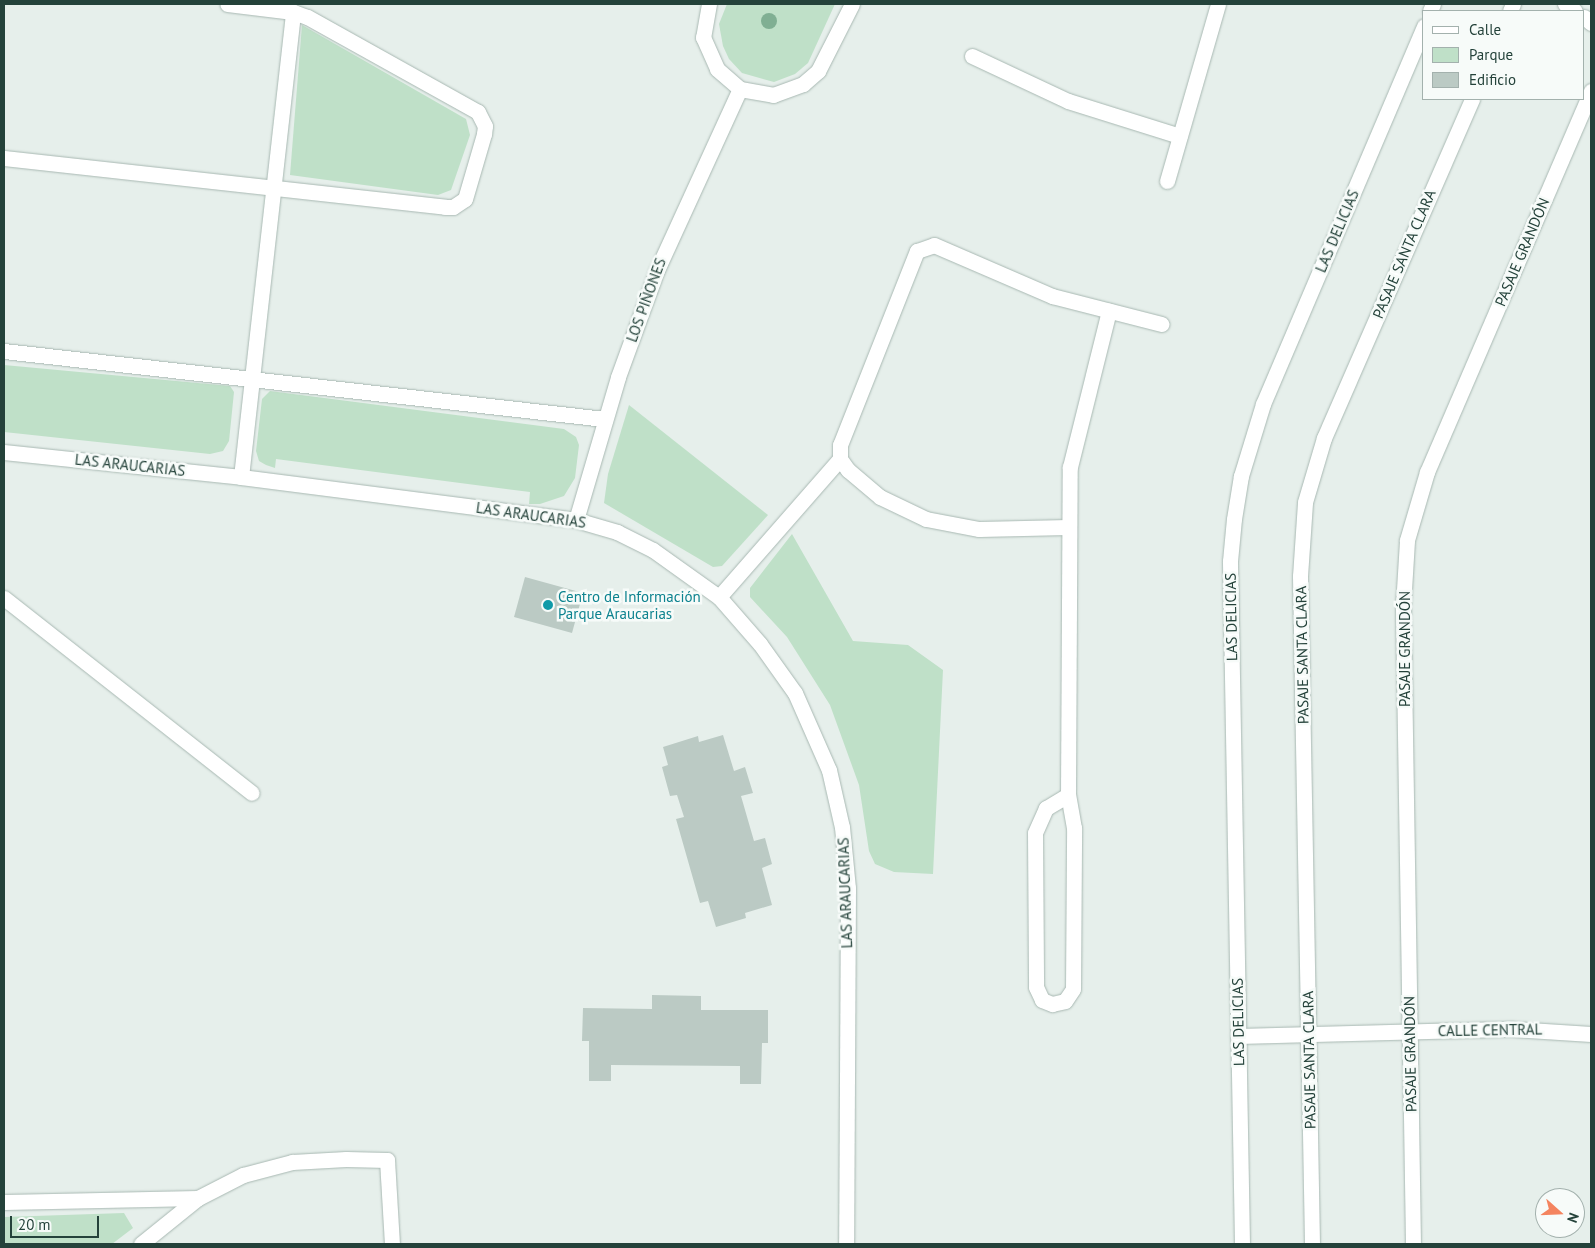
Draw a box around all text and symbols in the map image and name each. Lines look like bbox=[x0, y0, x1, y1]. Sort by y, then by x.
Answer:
legend bbox=[1422, 10, 1585, 100]
text: Calle bbox=[1469, 20, 1501, 39]
text: Parque bbox=[1469, 45, 1513, 64]
text: Edificio bbox=[1469, 70, 1516, 89]
street label: LAS DELICIAS bbox=[1311, 187, 1363, 275]
street label: PASAJE SANTA CLARA bbox=[1369, 187, 1439, 321]
street label: PASAJE GRANDÓN bbox=[1491, 195, 1553, 309]
street label: LOS PIÑONES bbox=[622, 255, 670, 345]
street label: LAS ARAUCARIAS bbox=[74, 450, 186, 480]
street label: LAS ARAUCARIAS bbox=[475, 498, 587, 532]
street label: LAS DELICIAS bbox=[1221, 573, 1241, 661]
street label: PASAJE SANTA CLARA bbox=[1292, 585, 1312, 725]
place label: Centro de Información Parque Araucarias bbox=[558, 587, 701, 622]
street label: PASAJE GRANDÓN bbox=[1396, 591, 1414, 707]
marker: Centro de Información Parque Araucarias bbox=[542, 599, 554, 611]
street label: LAS ARAUCARIAS bbox=[834, 837, 856, 949]
street label: LAS DELICIAS bbox=[1228, 978, 1248, 1066]
street label: PASAJE SANTA CLARA bbox=[1299, 990, 1319, 1130]
street label: PASAJE GRANDÓN bbox=[1400, 996, 1420, 1112]
street label: CALLE CENTRAL bbox=[1438, 1020, 1542, 1040]
north arrow bbox=[1535, 1188, 1585, 1238]
scale bar bbox=[12, 1206, 101, 1238]
text: N bbox=[1563, 1210, 1583, 1225]
text: 20 m bbox=[18, 1215, 51, 1234]

